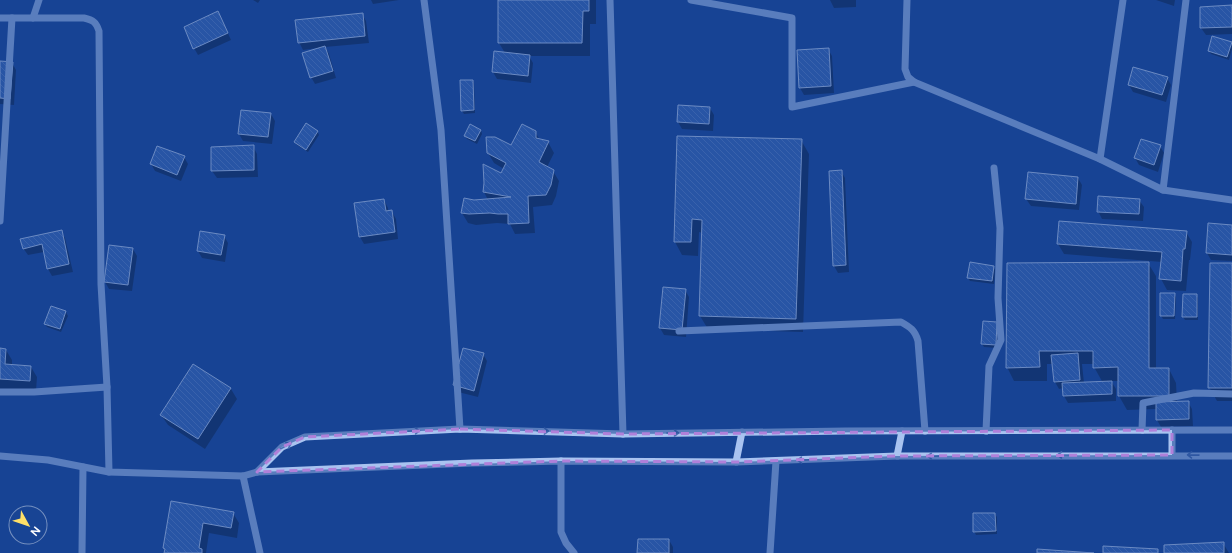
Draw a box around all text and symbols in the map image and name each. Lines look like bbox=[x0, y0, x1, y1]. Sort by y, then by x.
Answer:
one-way arrow bbox=[407, 428, 420, 435]
one-way arrow bbox=[536, 428, 549, 435]
one-way arrow bbox=[666, 429, 679, 437]
one-way arrow bbox=[280, 442, 292, 449]
one-way arrow bbox=[1057, 451, 1070, 459]
one-way arrow bbox=[1187, 451, 1200, 459]
one-way arrow bbox=[927, 452, 940, 460]
one-way arrow bbox=[797, 456, 810, 464]
north arrow bbox=[8, 505, 48, 545]
text: N bbox=[28, 524, 43, 539]

